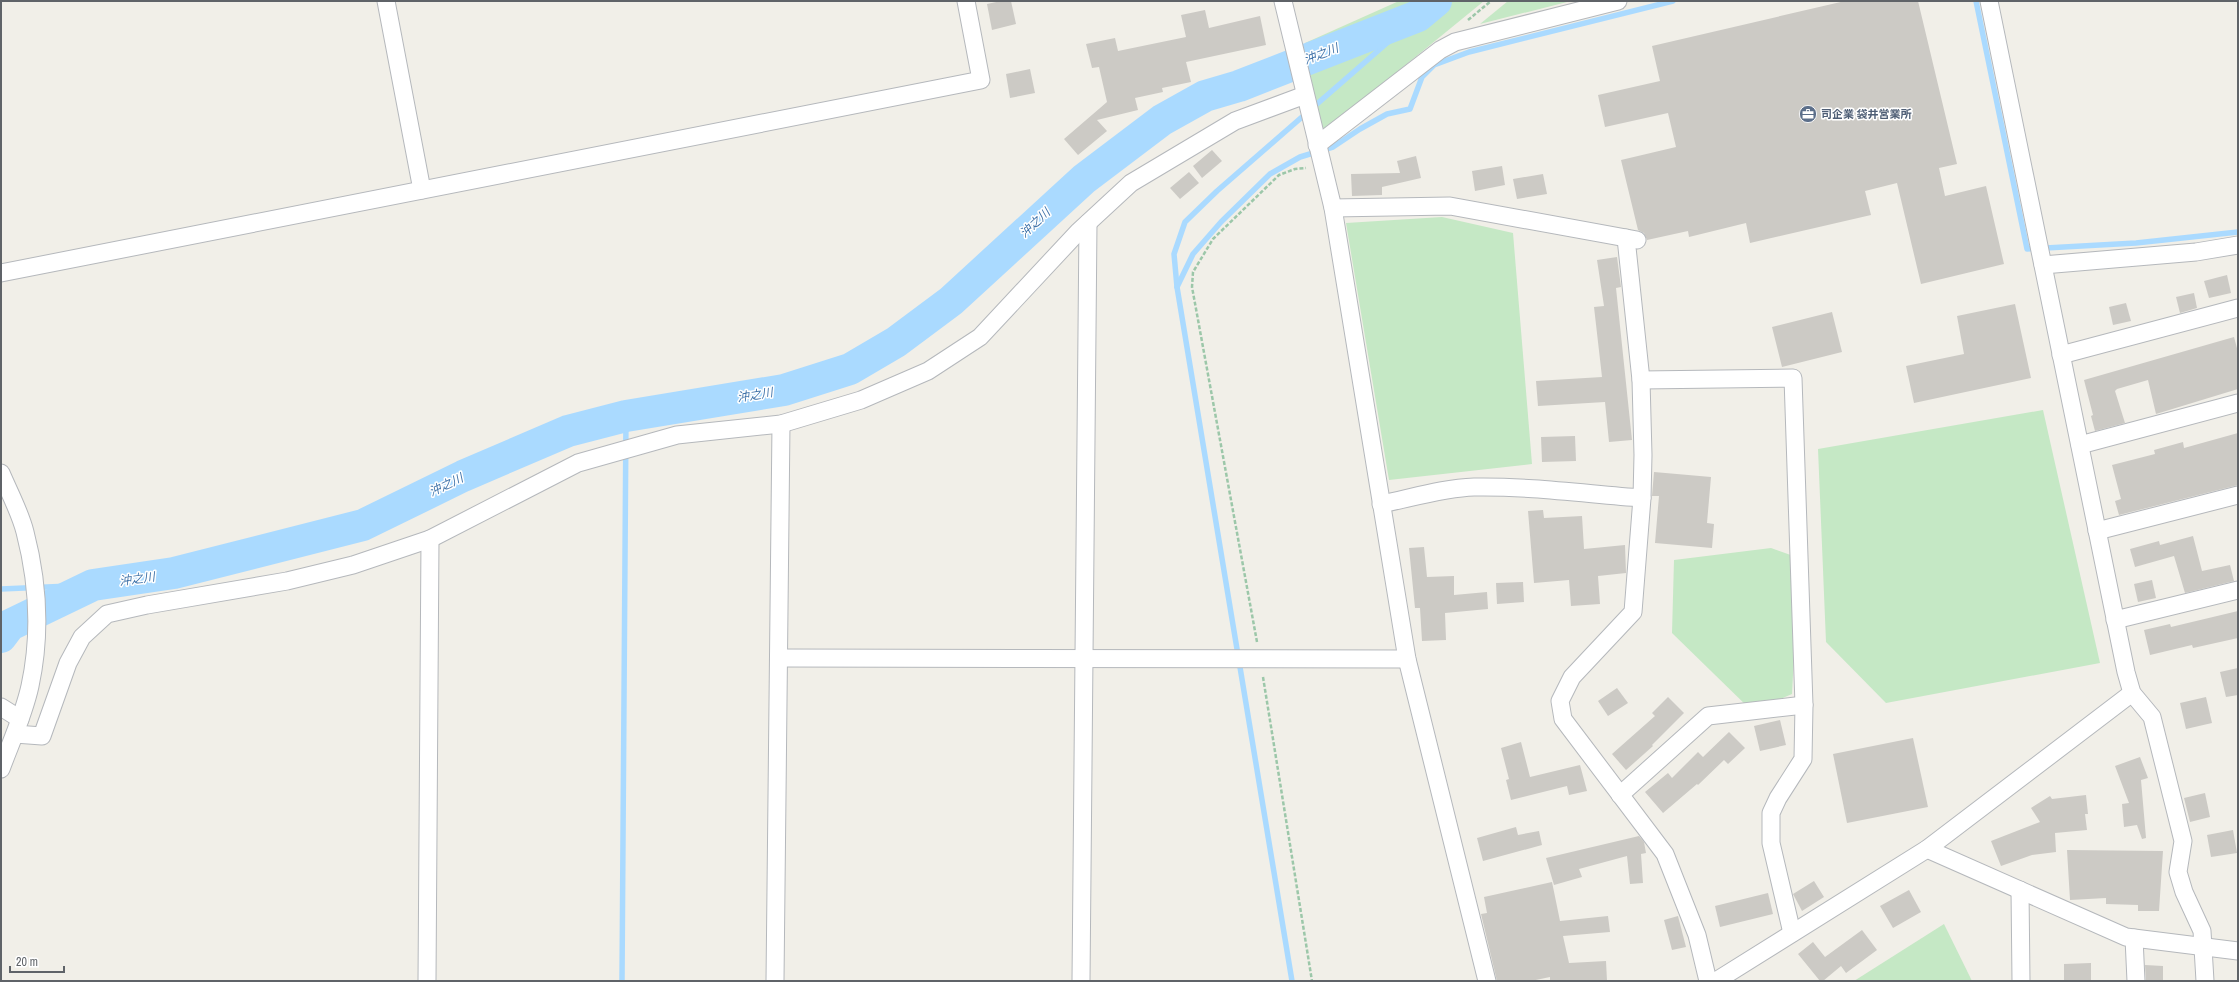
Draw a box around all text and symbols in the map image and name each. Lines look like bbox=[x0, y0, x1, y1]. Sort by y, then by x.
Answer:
water label: 沖之川 bbox=[1301, 39, 1343, 68]
office icon: 司企業 袋井営業所 bbox=[1798, 104, 1818, 124]
place label: 司企業 袋井営業所 bbox=[1821, 107, 1912, 121]
water label: 沖之川 bbox=[1016, 204, 1055, 241]
water label: 沖之川 bbox=[736, 384, 776, 406]
water label: 沖之川 bbox=[426, 469, 467, 500]
water label: 沖之川 bbox=[118, 568, 158, 589]
scale bar bbox=[10, 948, 64, 974]
text: 20 m bbox=[16, 954, 38, 970]

